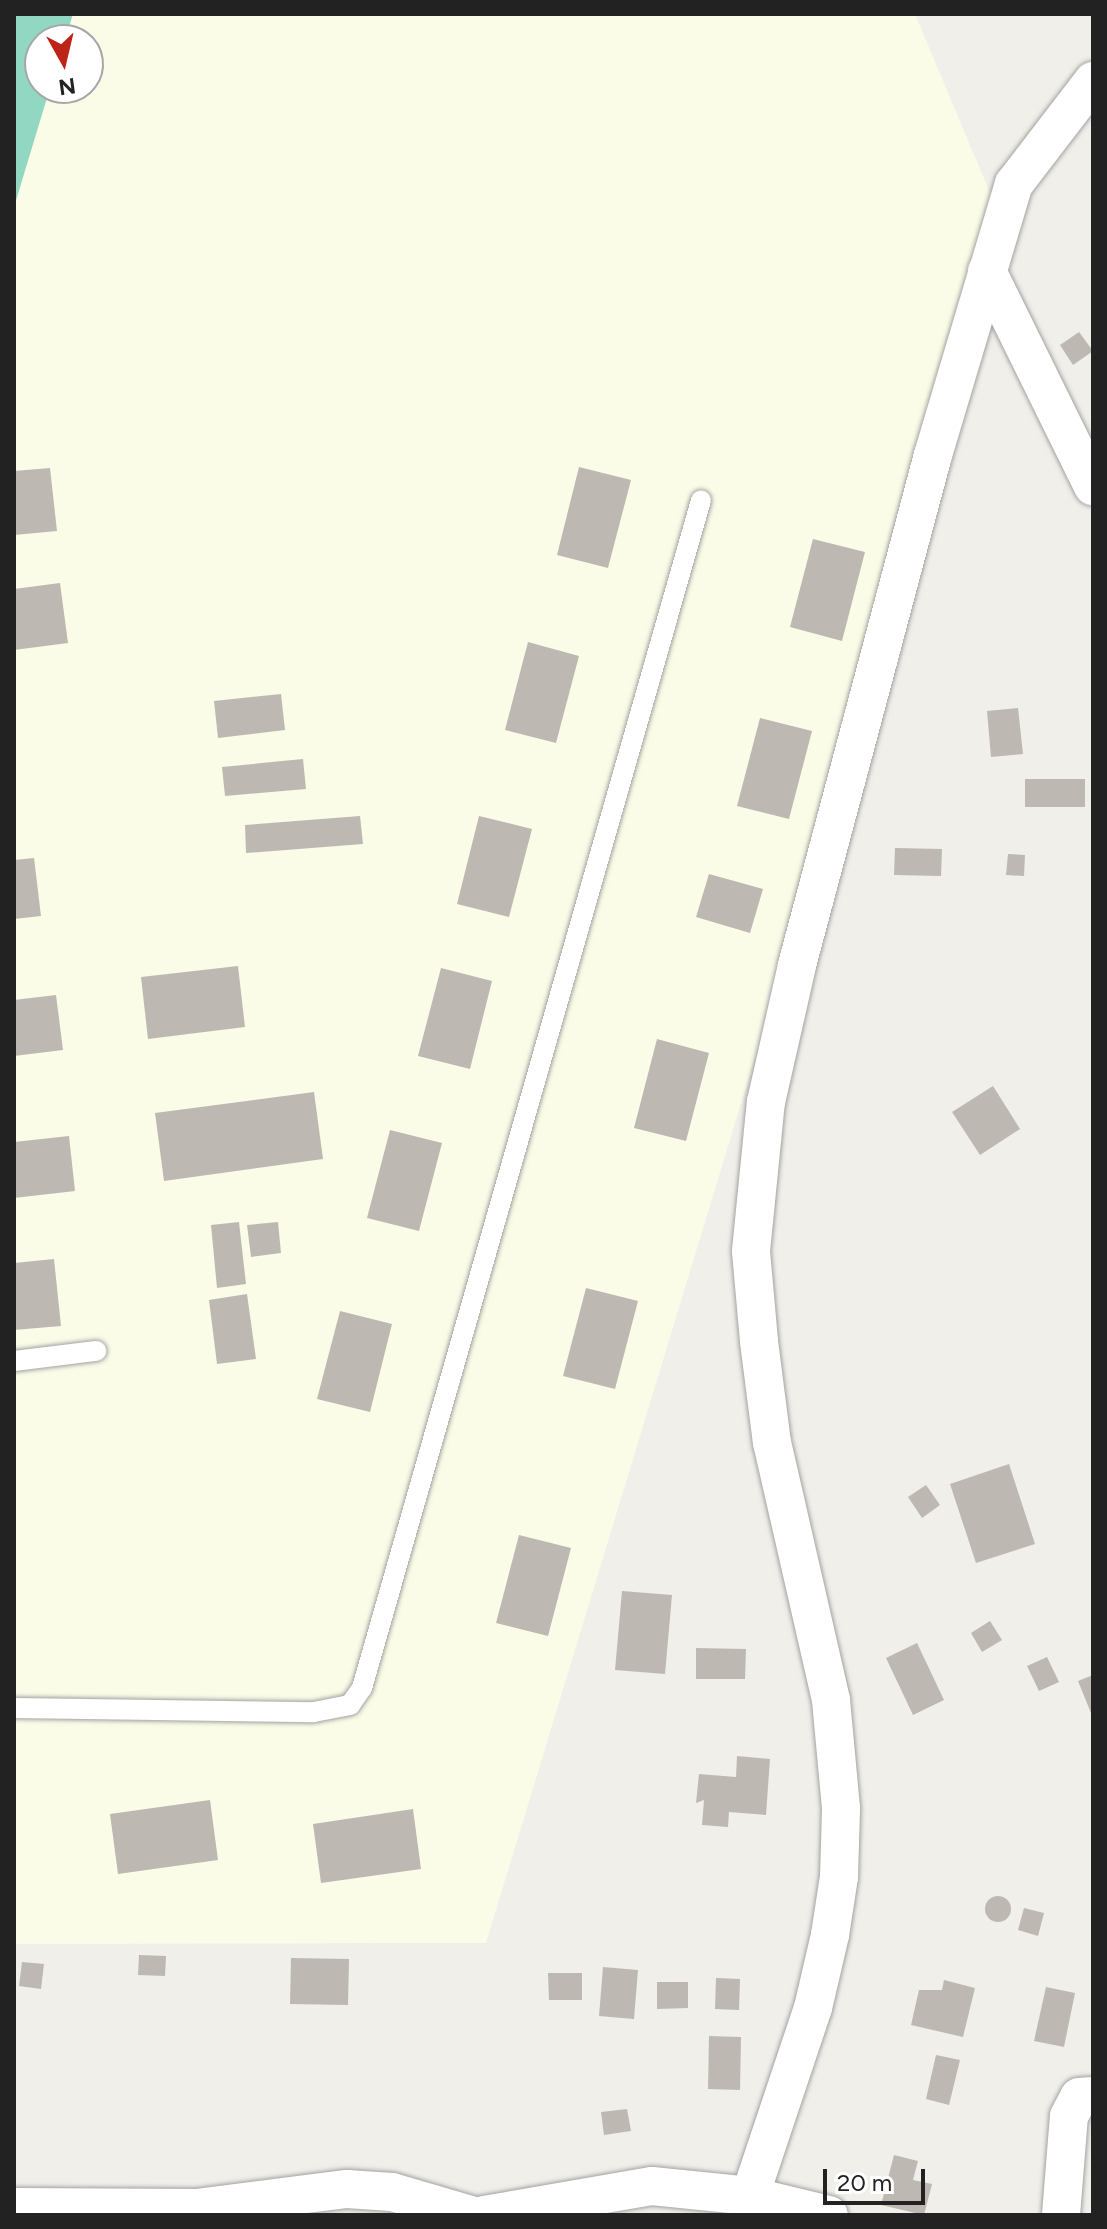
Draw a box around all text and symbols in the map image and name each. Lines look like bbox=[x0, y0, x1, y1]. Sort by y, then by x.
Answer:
north arrow bbox=[24, 24, 104, 104]
text: N bbox=[57, 72, 77, 101]
scale bar bbox=[827, 2153, 929, 2203]
text: 20 m bbox=[837, 2168, 892, 2197]

